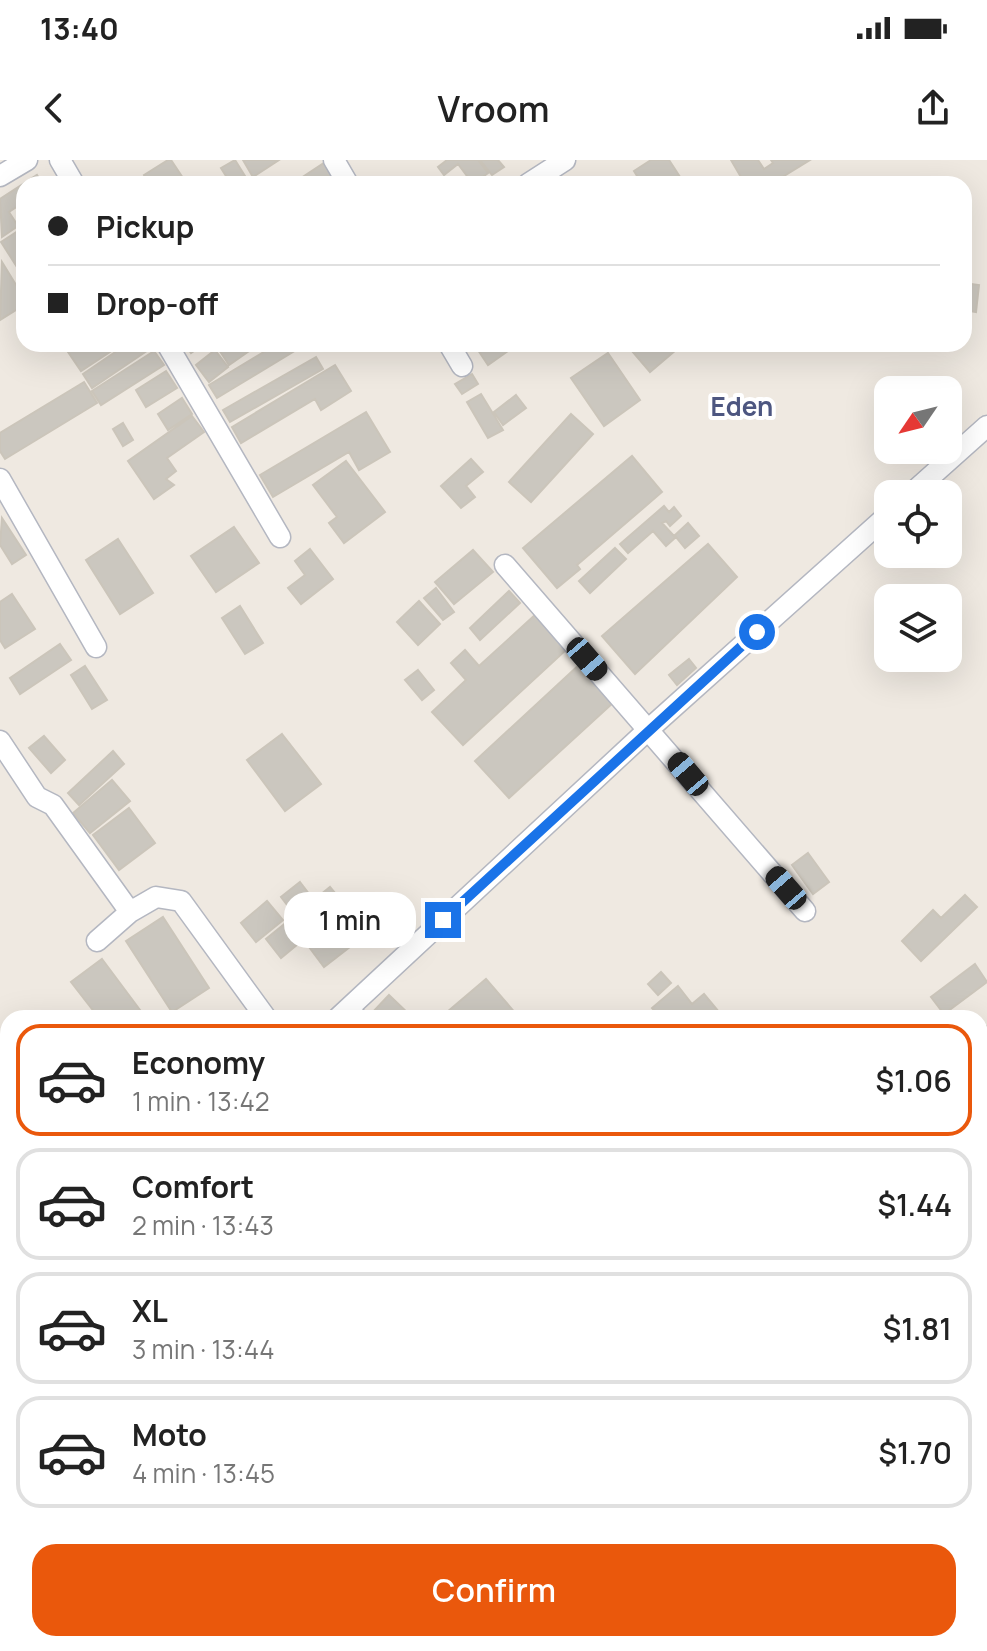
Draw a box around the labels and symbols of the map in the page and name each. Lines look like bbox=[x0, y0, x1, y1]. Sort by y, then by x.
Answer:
north arrow bbox=[874, 376, 962, 464]
district label: Eden bbox=[711, 388, 773, 424]
route start bbox=[739, 614, 775, 650]
car bbox=[562, 633, 612, 685]
car bbox=[663, 748, 713, 800]
car bbox=[761, 862, 811, 914]
callout: 1 min bbox=[283, 892, 415, 948]
route end bbox=[425, 902, 461, 938]

